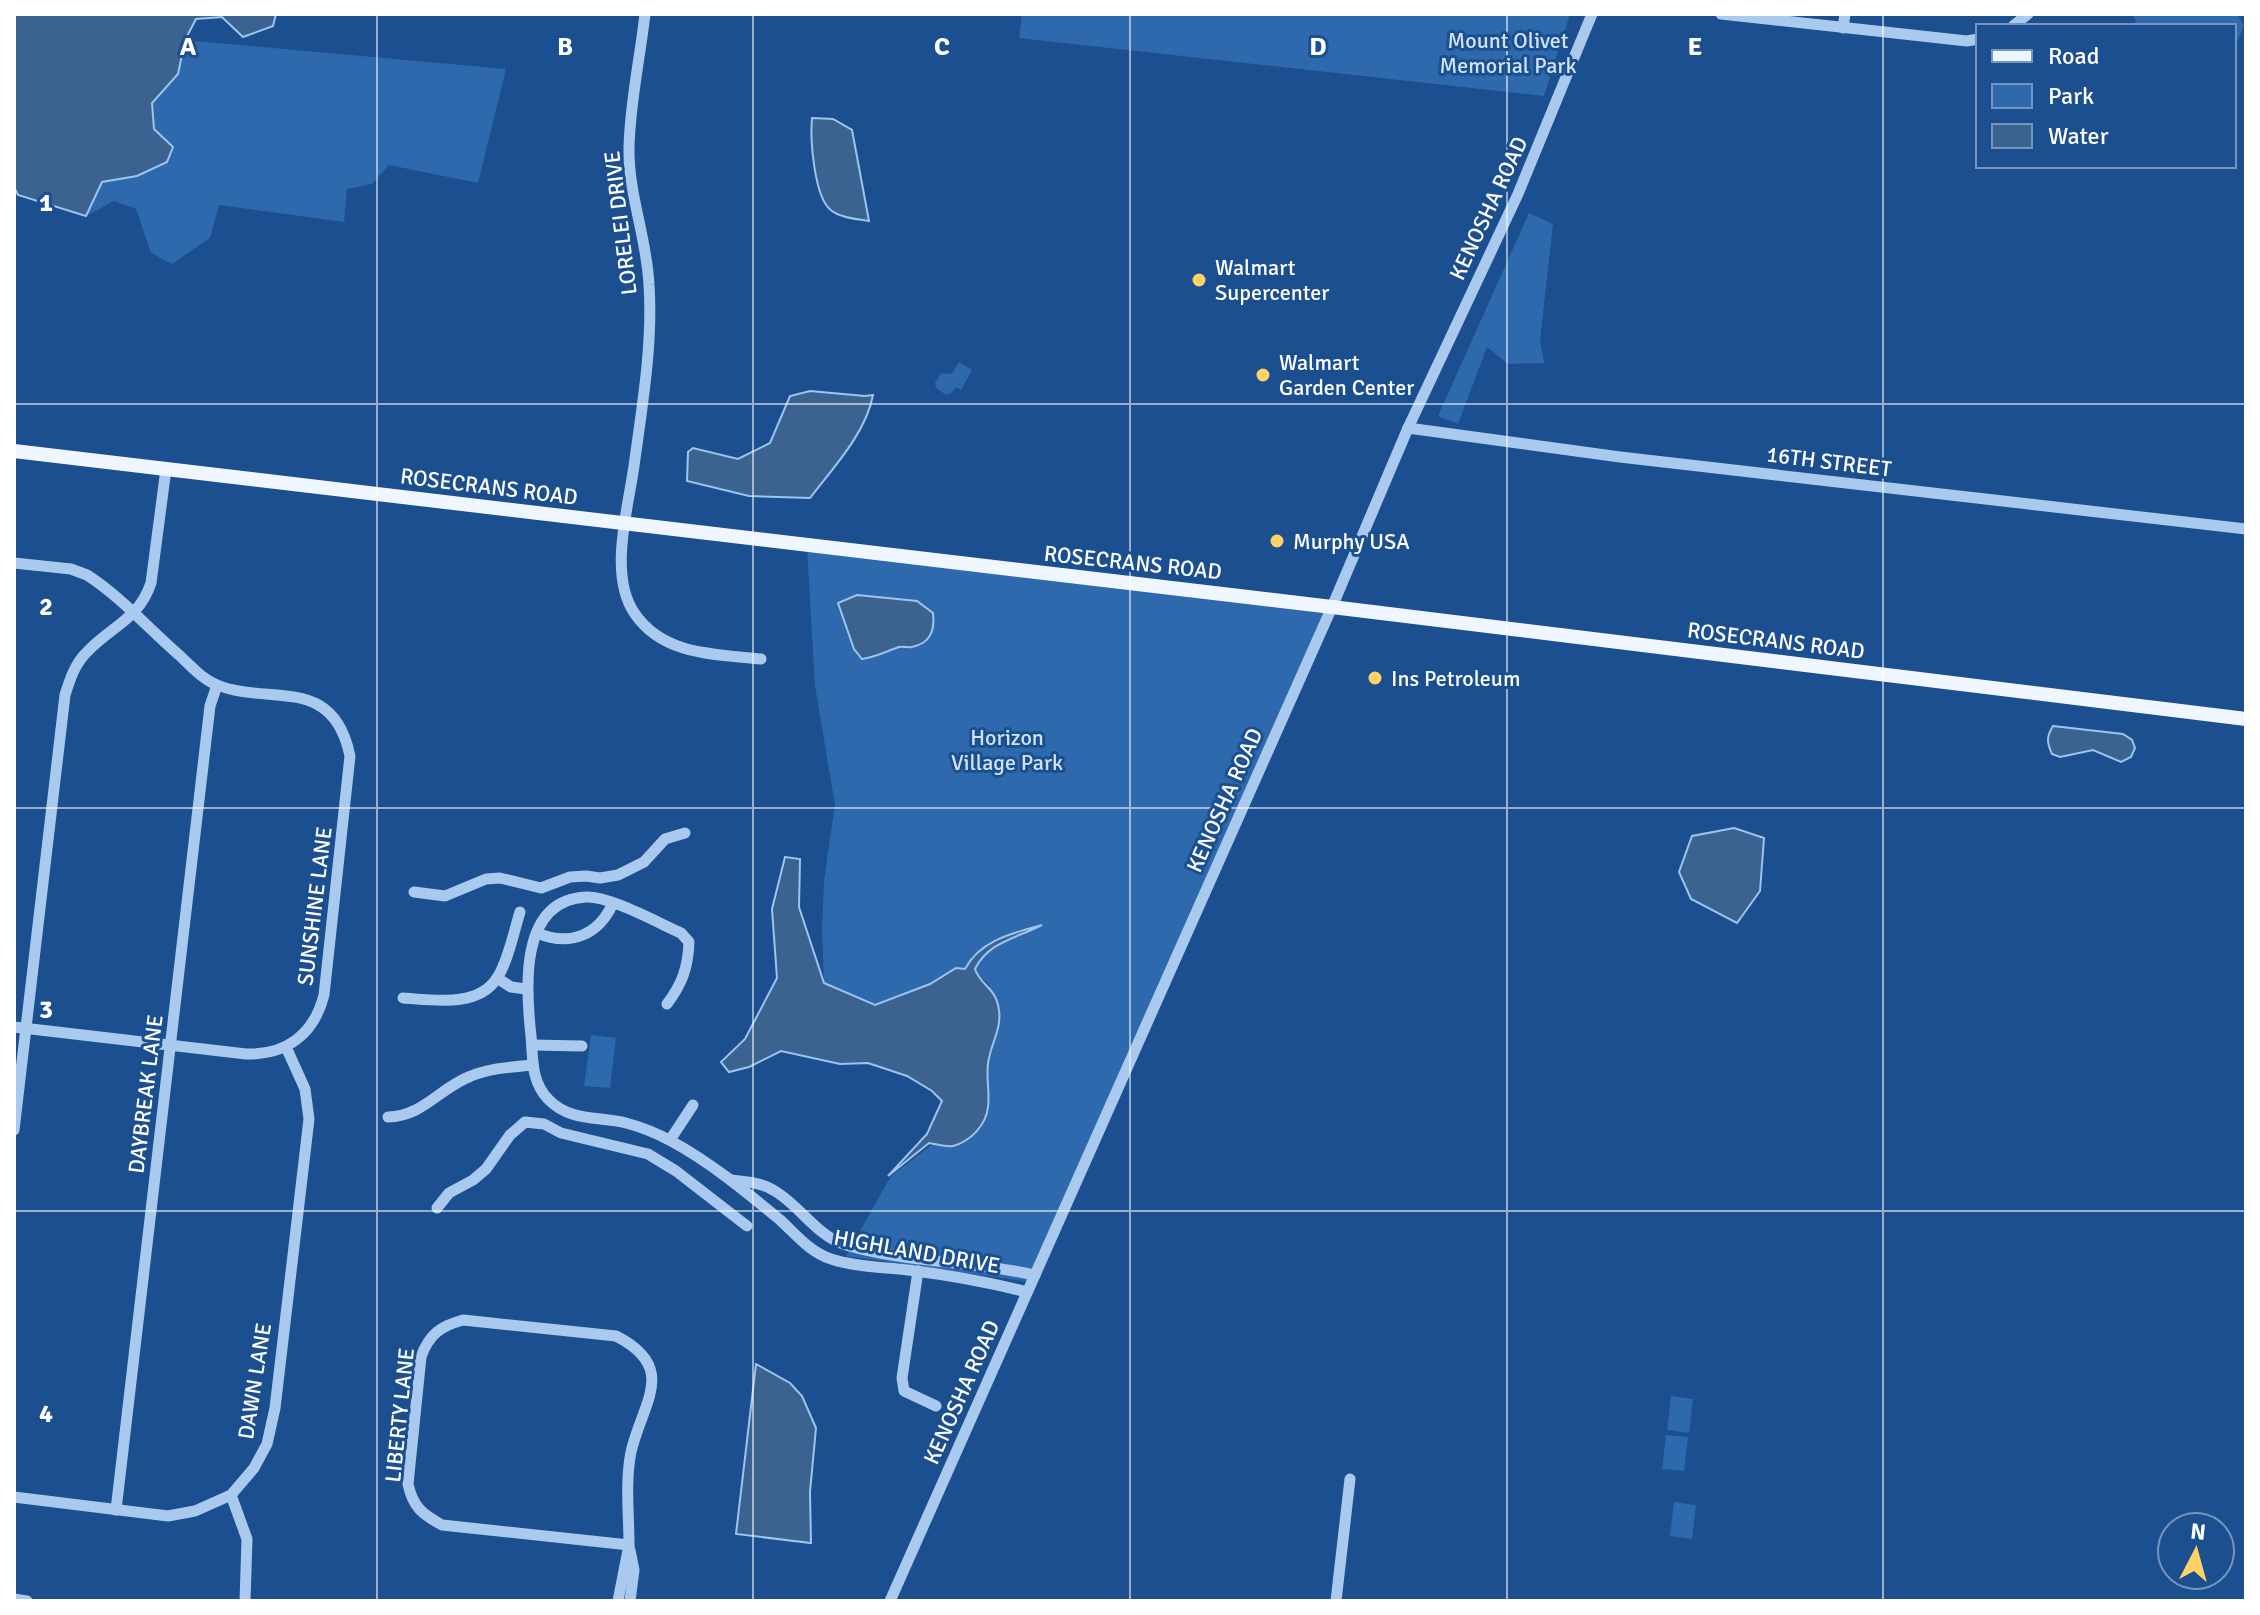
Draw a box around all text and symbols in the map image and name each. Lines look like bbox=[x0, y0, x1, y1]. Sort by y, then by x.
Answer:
legend bbox=[1976, 24, 2236, 168]
park label: Mount Olivet Memorial Park bbox=[1440, 27, 1576, 79]
text: A bbox=[180, 31, 197, 63]
text: B bbox=[557, 31, 573, 63]
text: C bbox=[934, 31, 950, 63]
text: D bbox=[1309, 31, 1327, 63]
text: E bbox=[1688, 31, 1702, 63]
text: Road bbox=[2048, 41, 2099, 71]
text: Park bbox=[2048, 81, 2094, 111]
text: Water bbox=[2048, 121, 2109, 151]
street label: KENOSHA ROAD bbox=[1443, 132, 1533, 284]
street label: LORELEI DRIVE bbox=[598, 149, 643, 297]
text: 1 bbox=[39, 187, 53, 219]
place label: Walmart Supercenter bbox=[1215, 254, 1329, 306]
marker: Walmart Supercenter bbox=[1190, 271, 1208, 289]
place label: Walmart Garden Center bbox=[1279, 349, 1414, 401]
marker: Walmart Garden Center bbox=[1254, 366, 1272, 384]
street label: 16TH STREET bbox=[1765, 440, 1893, 483]
street label: ROSECRANS ROAD bbox=[399, 462, 579, 511]
place label: Murphy USA bbox=[1293, 528, 1410, 555]
marker: Murphy USA bbox=[1268, 532, 1286, 550]
street label: ROSECRANS ROAD bbox=[1043, 540, 1223, 585]
text: 2 bbox=[39, 591, 53, 623]
street label: ROSECRANS ROAD bbox=[1686, 616, 1866, 665]
place label: Ins Petroleum bbox=[1391, 665, 1520, 692]
marker: Ins Petroleum bbox=[1366, 669, 1384, 687]
park label: Horizon Village Park bbox=[951, 724, 1063, 776]
street label: KENOSHA ROAD bbox=[1181, 724, 1268, 877]
street label: SUNSHINE LANE bbox=[291, 825, 338, 987]
text: 3 bbox=[39, 994, 53, 1026]
street label: DAYBREAK LANE bbox=[122, 1013, 169, 1175]
street label: HIGHLAND DRIVE bbox=[832, 1224, 1002, 1279]
street label: KENOSHA ROAD bbox=[918, 1316, 1005, 1469]
street label: DAWN LANE bbox=[232, 1321, 277, 1441]
street label: LIBERTY LANE bbox=[379, 1346, 420, 1484]
text: 4 bbox=[39, 1398, 53, 1430]
north arrow bbox=[2156, 1511, 2236, 1591]
text: N bbox=[2189, 1517, 2207, 1546]

